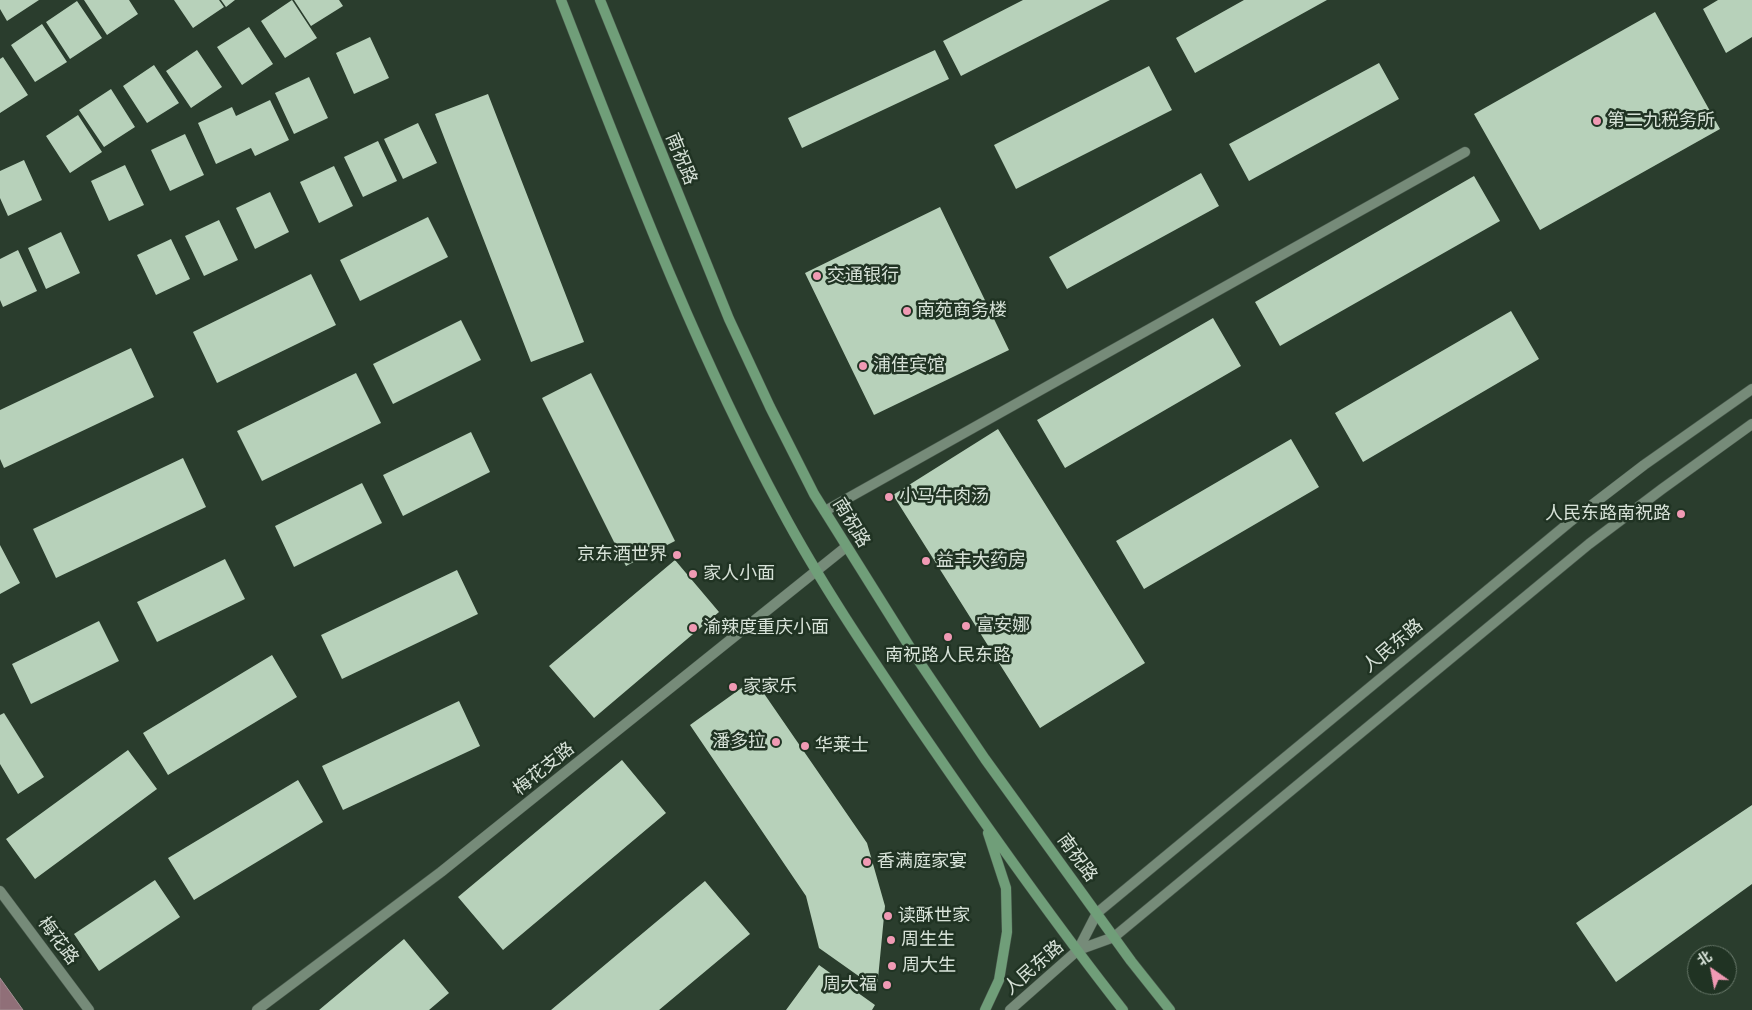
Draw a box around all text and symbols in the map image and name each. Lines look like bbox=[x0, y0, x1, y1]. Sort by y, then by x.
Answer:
place label: 第二九税务所 bbox=[1607, 110, 1715, 132]
marker: 第二九税务所 bbox=[1591, 115, 1603, 127]
street label: 南祝路 bbox=[661, 130, 701, 188]
place label: 交通银行 bbox=[827, 265, 899, 287]
marker: 交通银行 bbox=[811, 270, 823, 282]
place label: 南苑商务楼 bbox=[917, 300, 1007, 322]
marker: 南苑商务楼 bbox=[901, 305, 913, 317]
place label: 浦佳宾馆 bbox=[873, 355, 945, 377]
marker: 浦佳宾馆 bbox=[857, 360, 869, 372]
place label: 小马牛肉汤 bbox=[899, 486, 989, 508]
marker: 小马牛肉汤 bbox=[883, 491, 895, 503]
street label: 南祝路 bbox=[828, 494, 874, 552]
place label: 人民东路南祝路 bbox=[1545, 503, 1671, 525]
marker: 人民东路南祝路 bbox=[1675, 508, 1687, 520]
place label: 京东酒世界 bbox=[577, 544, 667, 566]
marker: 京东酒世界 bbox=[671, 549, 683, 561]
place label: 益丰大药房 bbox=[936, 550, 1026, 572]
marker: 益丰大药房 bbox=[920, 555, 932, 567]
place label: 家人小面 bbox=[703, 563, 775, 585]
marker: 家人小面 bbox=[687, 568, 699, 580]
place label: 富安娜 bbox=[976, 615, 1030, 637]
street label: 人民东路 bbox=[1358, 615, 1428, 677]
place label: 渝辣度重庆小面 bbox=[703, 617, 829, 639]
marker: 富安娜 bbox=[960, 620, 972, 632]
marker: 渝辣度重庆小面 bbox=[687, 622, 699, 634]
marker: 南祝路人民东路 bbox=[942, 631, 954, 643]
place label: 南祝路人民东路 bbox=[885, 645, 1011, 667]
place label: 家家乐 bbox=[743, 676, 797, 698]
marker: 家家乐 bbox=[727, 681, 739, 693]
place label: 潘多拉 bbox=[712, 731, 766, 753]
place label: 华莱士 bbox=[815, 735, 869, 757]
marker: 潘多拉 bbox=[770, 736, 782, 748]
street label: 梅花支路 bbox=[509, 738, 579, 800]
marker: 华莱士 bbox=[799, 740, 811, 752]
street label: 南祝路 bbox=[1052, 830, 1102, 886]
place label: 香满庭家宴 bbox=[877, 851, 967, 873]
marker: 香满庭家宴 bbox=[861, 856, 873, 868]
place label: 读酥世家 bbox=[898, 905, 970, 927]
marker: 读酥世家 bbox=[882, 910, 894, 922]
street label: 梅花路 bbox=[33, 913, 83, 969]
place label: 周生生 bbox=[901, 929, 955, 951]
marker: 周生生 bbox=[885, 934, 897, 946]
street label: 人民东路 bbox=[1000, 936, 1068, 1000]
north arrow bbox=[1687, 945, 1737, 995]
text: 北 bbox=[1694, 947, 1715, 970]
place label: 周大生 bbox=[902, 955, 956, 977]
marker: 周大生 bbox=[886, 960, 898, 972]
place label: 周大福 bbox=[823, 974, 877, 996]
marker: 周大福 bbox=[881, 979, 893, 991]

